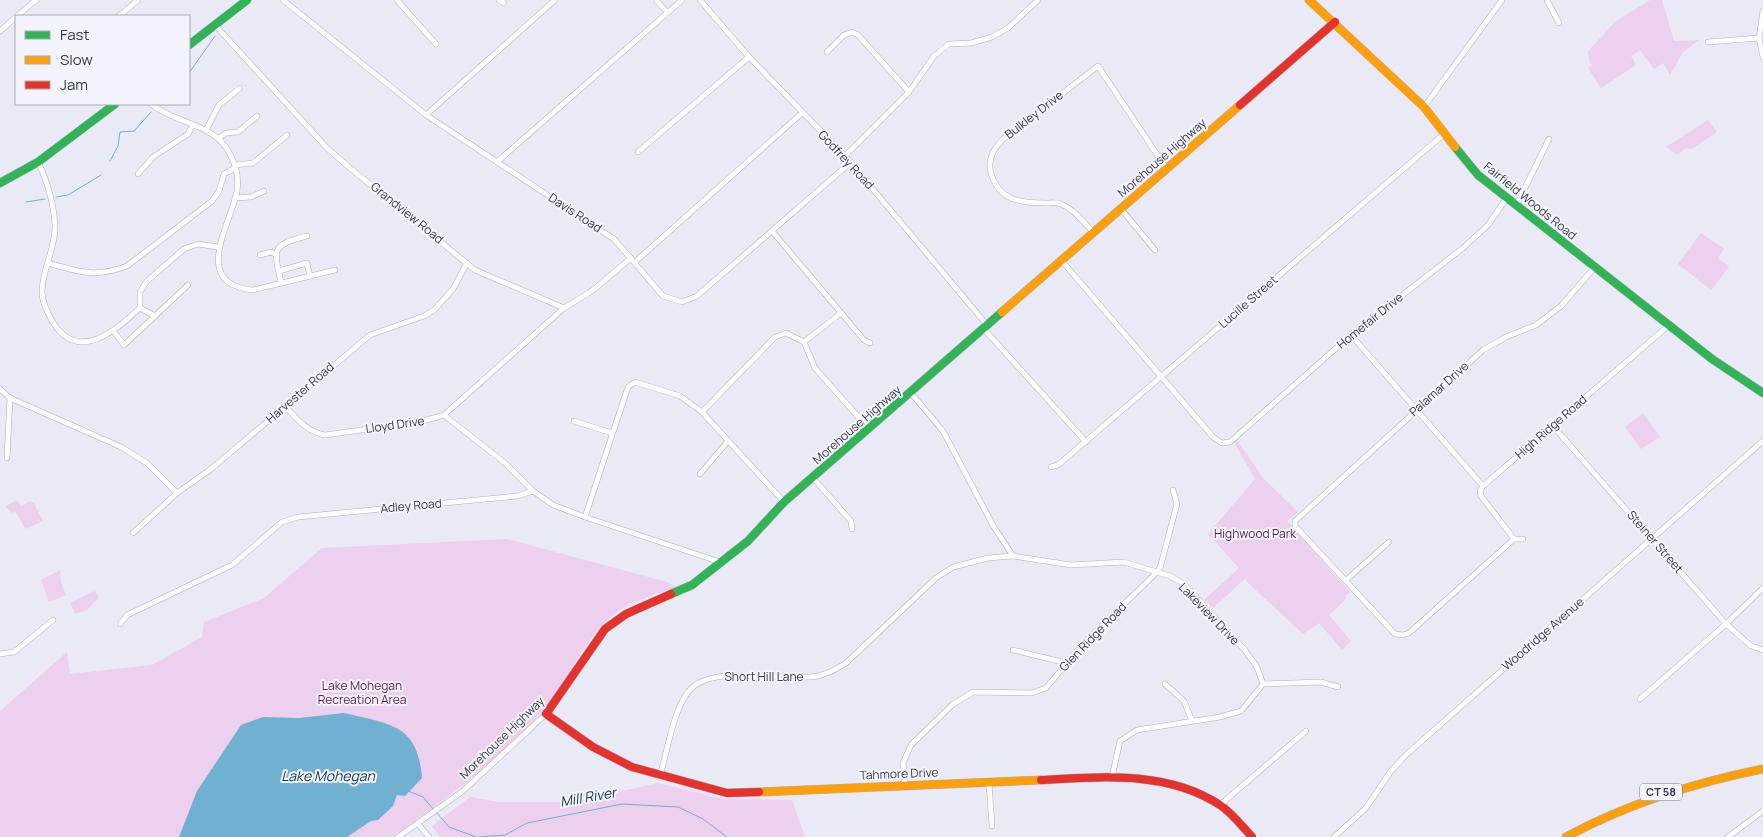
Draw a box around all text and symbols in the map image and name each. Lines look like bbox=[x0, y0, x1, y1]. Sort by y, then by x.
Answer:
legend bbox=[15, 15, 190, 105]
text: Fast bbox=[60, 24, 89, 45]
text: Slow bbox=[60, 49, 93, 70]
text: Jam bbox=[60, 74, 88, 95]
street label: Bulkley Drive bbox=[1001, 86, 1066, 143]
street label: Morehouse Highway bbox=[1114, 114, 1210, 201]
street label: Godfrey Road bbox=[815, 126, 878, 193]
street label: Fairfield Woods Road bbox=[1480, 158, 1580, 243]
street label: Grandview Road bbox=[367, 178, 447, 247]
street label: Davis Road bbox=[545, 189, 605, 236]
street label: Lucille Street bbox=[1215, 271, 1281, 332]
street label: Homefair Drive bbox=[1333, 289, 1406, 353]
street label: Palamar Drive bbox=[1405, 357, 1472, 420]
street label: Harvester Road bbox=[262, 358, 337, 427]
street label: Morehouse Highway bbox=[809, 381, 905, 468]
street label: High Ridge Road bbox=[1511, 391, 1590, 463]
street label: Lloyd Drive bbox=[364, 412, 426, 437]
street label: Adley Road bbox=[380, 494, 442, 517]
street label: Steiner Street bbox=[1623, 507, 1687, 577]
park label: Highwood Park bbox=[1214, 525, 1297, 542]
street label: Lakeview Drive bbox=[1175, 579, 1244, 649]
street label: Woodridge Avenue bbox=[1498, 593, 1587, 674]
street label: Glen Ridge Road bbox=[1055, 598, 1130, 675]
street label: Short Hill Lane bbox=[724, 668, 804, 685]
park label: Lake Mohegan Recreation Area bbox=[318, 677, 406, 708]
street label: Morehouse Highway bbox=[455, 692, 548, 783]
street label: Tahmore Drive bbox=[859, 764, 939, 783]
water label: Lake Mohegan bbox=[281, 766, 376, 785]
water label: Mill River bbox=[558, 782, 619, 811]
road number: CT 58 bbox=[1640, 784, 1682, 800]

